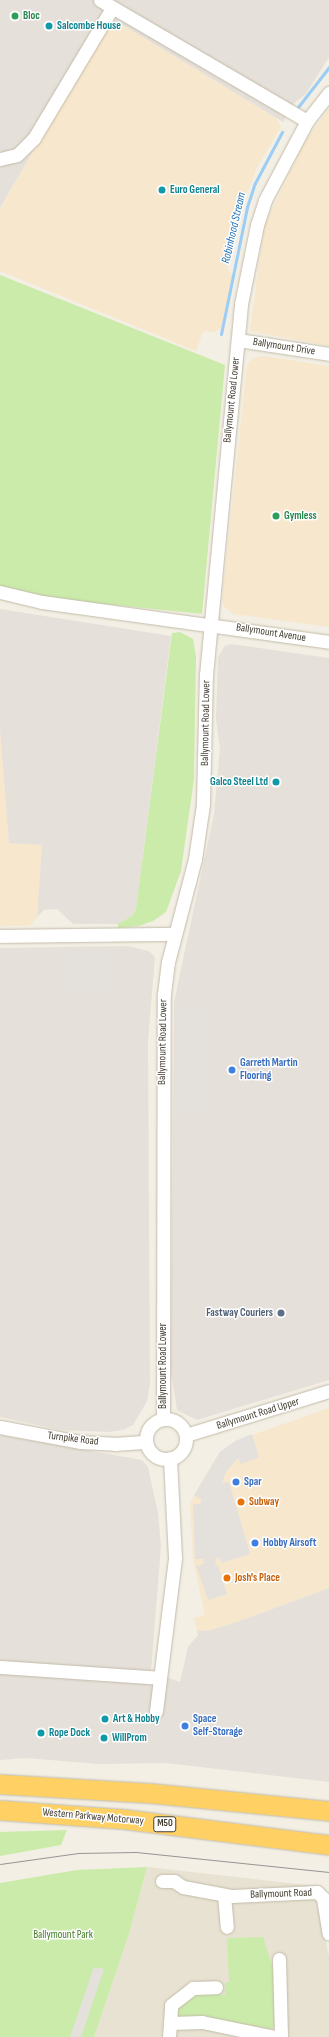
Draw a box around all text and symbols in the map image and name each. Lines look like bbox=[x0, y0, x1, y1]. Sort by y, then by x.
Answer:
place label: Bloc bbox=[23, 9, 40, 23]
marker: Bloc bbox=[10, 11, 20, 21]
place label: Salcombe House bbox=[57, 19, 121, 33]
marker: Salcombe House bbox=[44, 21, 54, 31]
place label: Euro General bbox=[170, 183, 219, 197]
marker: Euro General bbox=[157, 185, 167, 195]
water label: Robinhood Stream bbox=[219, 191, 249, 265]
street label: Ballymount Drive bbox=[252, 336, 316, 358]
street label: Ballymount Road Lower bbox=[221, 357, 243, 443]
place label: Gymless bbox=[284, 509, 317, 523]
marker: Gymless bbox=[271, 511, 281, 521]
street label: Ballymount Avenue bbox=[235, 621, 307, 645]
street label: Ballymount Road Lower bbox=[199, 680, 213, 766]
place label: Galco Steel Ltd bbox=[210, 775, 268, 789]
marker: Galco Steel Ltd bbox=[271, 777, 281, 787]
street label: Ballymount Road Lower bbox=[156, 999, 170, 1085]
place label: Garreth Martin Flooring bbox=[240, 1057, 298, 1083]
marker: Garreth Martin Flooring bbox=[227, 1065, 237, 1075]
place label: Fastway Couriers bbox=[206, 1306, 273, 1320]
marker: Fastway Couriers bbox=[276, 1308, 286, 1318]
street label: Ballymount Road Lower bbox=[156, 1323, 170, 1409]
street label: Ballymount Road Upper bbox=[215, 1395, 301, 1433]
street label: Turnpike Road bbox=[47, 1429, 99, 1449]
place label: Spar bbox=[244, 1475, 262, 1489]
marker: Spar bbox=[231, 1477, 241, 1487]
place label: Subway bbox=[249, 1495, 279, 1509]
marker: Subway bbox=[236, 1497, 246, 1507]
place label: Hobby Airsoft bbox=[263, 1536, 316, 1550]
marker: Hobby Airsoft bbox=[250, 1538, 260, 1548]
place label: Josh's Place bbox=[235, 1571, 280, 1585]
marker: Josh's Place bbox=[222, 1573, 232, 1583]
place label: Art & Hobby bbox=[113, 1712, 160, 1726]
place label: Space Self-Storage bbox=[193, 1713, 243, 1739]
marker: Art & Hobby bbox=[100, 1714, 110, 1724]
marker: Space Self-Storage bbox=[180, 1721, 190, 1731]
place label: Rope Dock bbox=[49, 1726, 90, 1740]
marker: Rope Dock bbox=[36, 1728, 46, 1738]
place label: WillProm bbox=[112, 1731, 147, 1745]
marker: WillProm bbox=[99, 1733, 109, 1743]
street label: Western Parkway Motorway bbox=[42, 1806, 144, 1828]
road number: M50 bbox=[153, 1816, 177, 1832]
street label: Ballymount Road bbox=[250, 1886, 312, 1902]
park label: Ballymount Park bbox=[33, 1928, 93, 1942]

